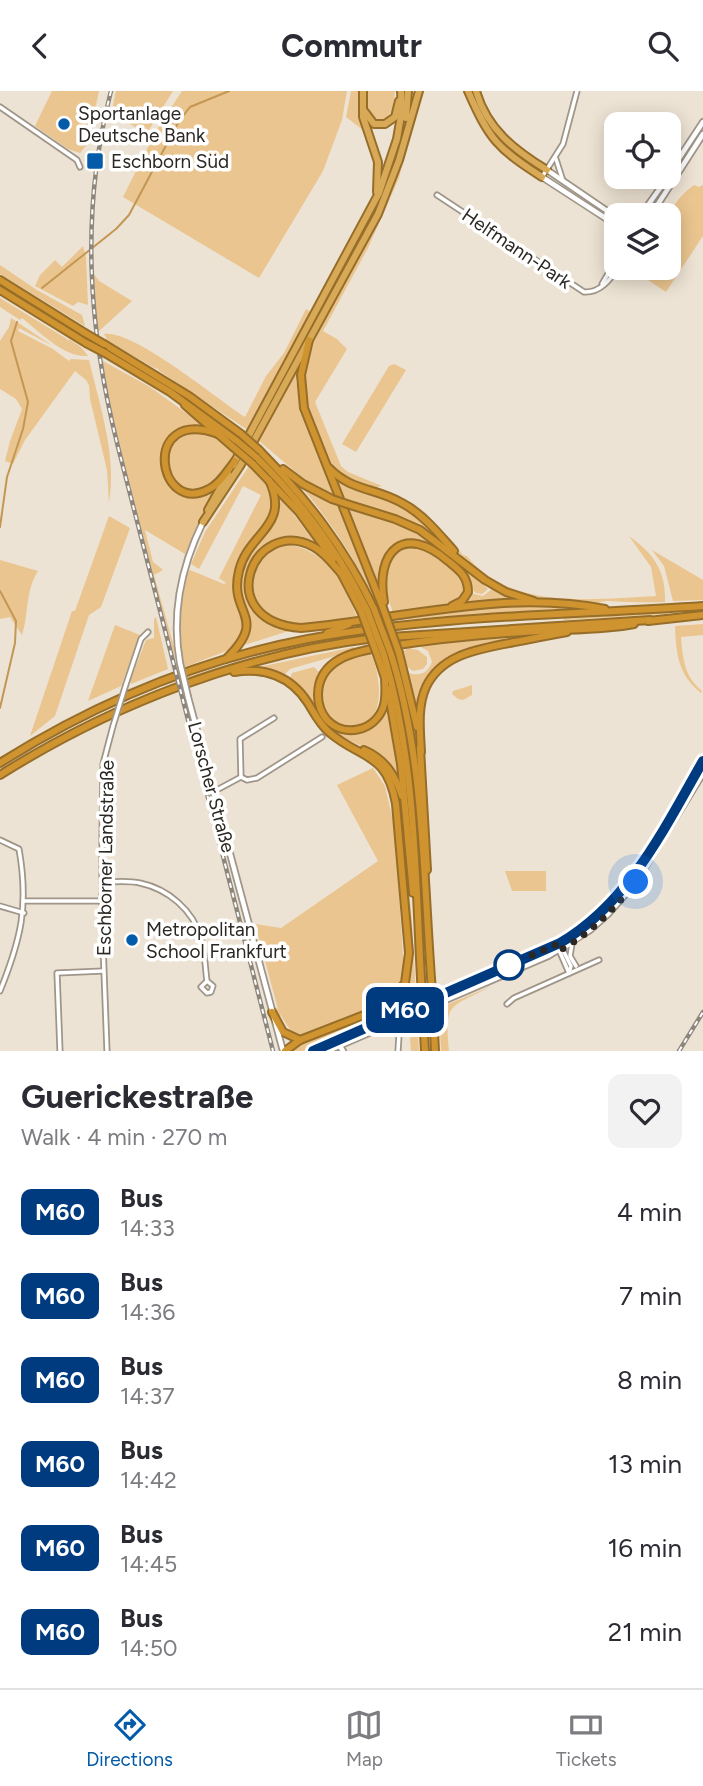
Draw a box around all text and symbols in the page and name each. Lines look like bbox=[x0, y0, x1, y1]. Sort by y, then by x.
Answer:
icon: back bbox=[21, 27, 59, 65]
text: Commutr bbox=[281, 27, 422, 65]
icon: search bbox=[644, 27, 682, 65]
place label: Sportanlage Deutsche Bank bbox=[78, 102, 206, 147]
map controls bbox=[604, 112, 681, 280]
button: locate bbox=[604, 112, 681, 189]
marker: Sportanlage Deutsche Bank bbox=[56, 116, 72, 132]
place label: Eschborn Süd bbox=[111, 150, 229, 173]
marker: Eschborn Süd bbox=[85, 151, 105, 171]
street label: Helfmann-Park bbox=[458, 203, 576, 294]
button: layers bbox=[604, 203, 681, 280]
street label: Lorscher Straße bbox=[183, 719, 240, 855]
street label: Eschborner Landstraße bbox=[92, 760, 119, 956]
your location bbox=[618, 864, 653, 899]
place label: Metropolitan School Frankfurt bbox=[146, 918, 287, 963]
marker: Metropolitan School Frankfurt bbox=[124, 932, 140, 948]
unlabelled marker bbox=[494, 950, 524, 980]
line badge: M60 bbox=[365, 987, 445, 1033]
text: M60 bbox=[380, 995, 430, 1024]
button: heart bbox=[608, 1074, 682, 1148]
text: Guerickestraße bbox=[21, 1077, 253, 1116]
text: Walk · 4 min · 270 m bbox=[21, 1123, 227, 1151]
text: Bus bbox=[120, 1182, 163, 1214]
text: 4 min bbox=[617, 1196, 682, 1228]
text: M60 bbox=[35, 1197, 85, 1226]
text: 14:33 bbox=[120, 1214, 175, 1242]
text: Bus bbox=[120, 1266, 163, 1298]
text: 7 min bbox=[619, 1280, 682, 1312]
text: M60 bbox=[35, 1281, 85, 1310]
text: 14:36 bbox=[120, 1298, 175, 1326]
text: Bus bbox=[120, 1350, 163, 1382]
text: 8 min bbox=[617, 1364, 682, 1396]
text: M60 bbox=[35, 1365, 85, 1394]
text: 14:37 bbox=[120, 1382, 175, 1410]
text: Bus bbox=[120, 1434, 163, 1466]
text: 13 min bbox=[608, 1448, 682, 1480]
text: M60 bbox=[35, 1449, 85, 1478]
text: 14:42 bbox=[120, 1466, 177, 1494]
text: Bus bbox=[120, 1518, 163, 1550]
text: 16 min bbox=[607, 1532, 682, 1564]
text: M60 bbox=[35, 1533, 85, 1562]
text: 14:45 bbox=[120, 1550, 177, 1578]
text: Bus bbox=[120, 1602, 163, 1634]
text: 21 min bbox=[608, 1616, 682, 1648]
text: M60 bbox=[35, 1617, 85, 1646]
text: 14:50 bbox=[120, 1634, 178, 1662]
tab: Directions bbox=[86, 1706, 173, 1771]
tab: Map bbox=[345, 1706, 383, 1771]
tab: Tickets bbox=[556, 1706, 617, 1771]

